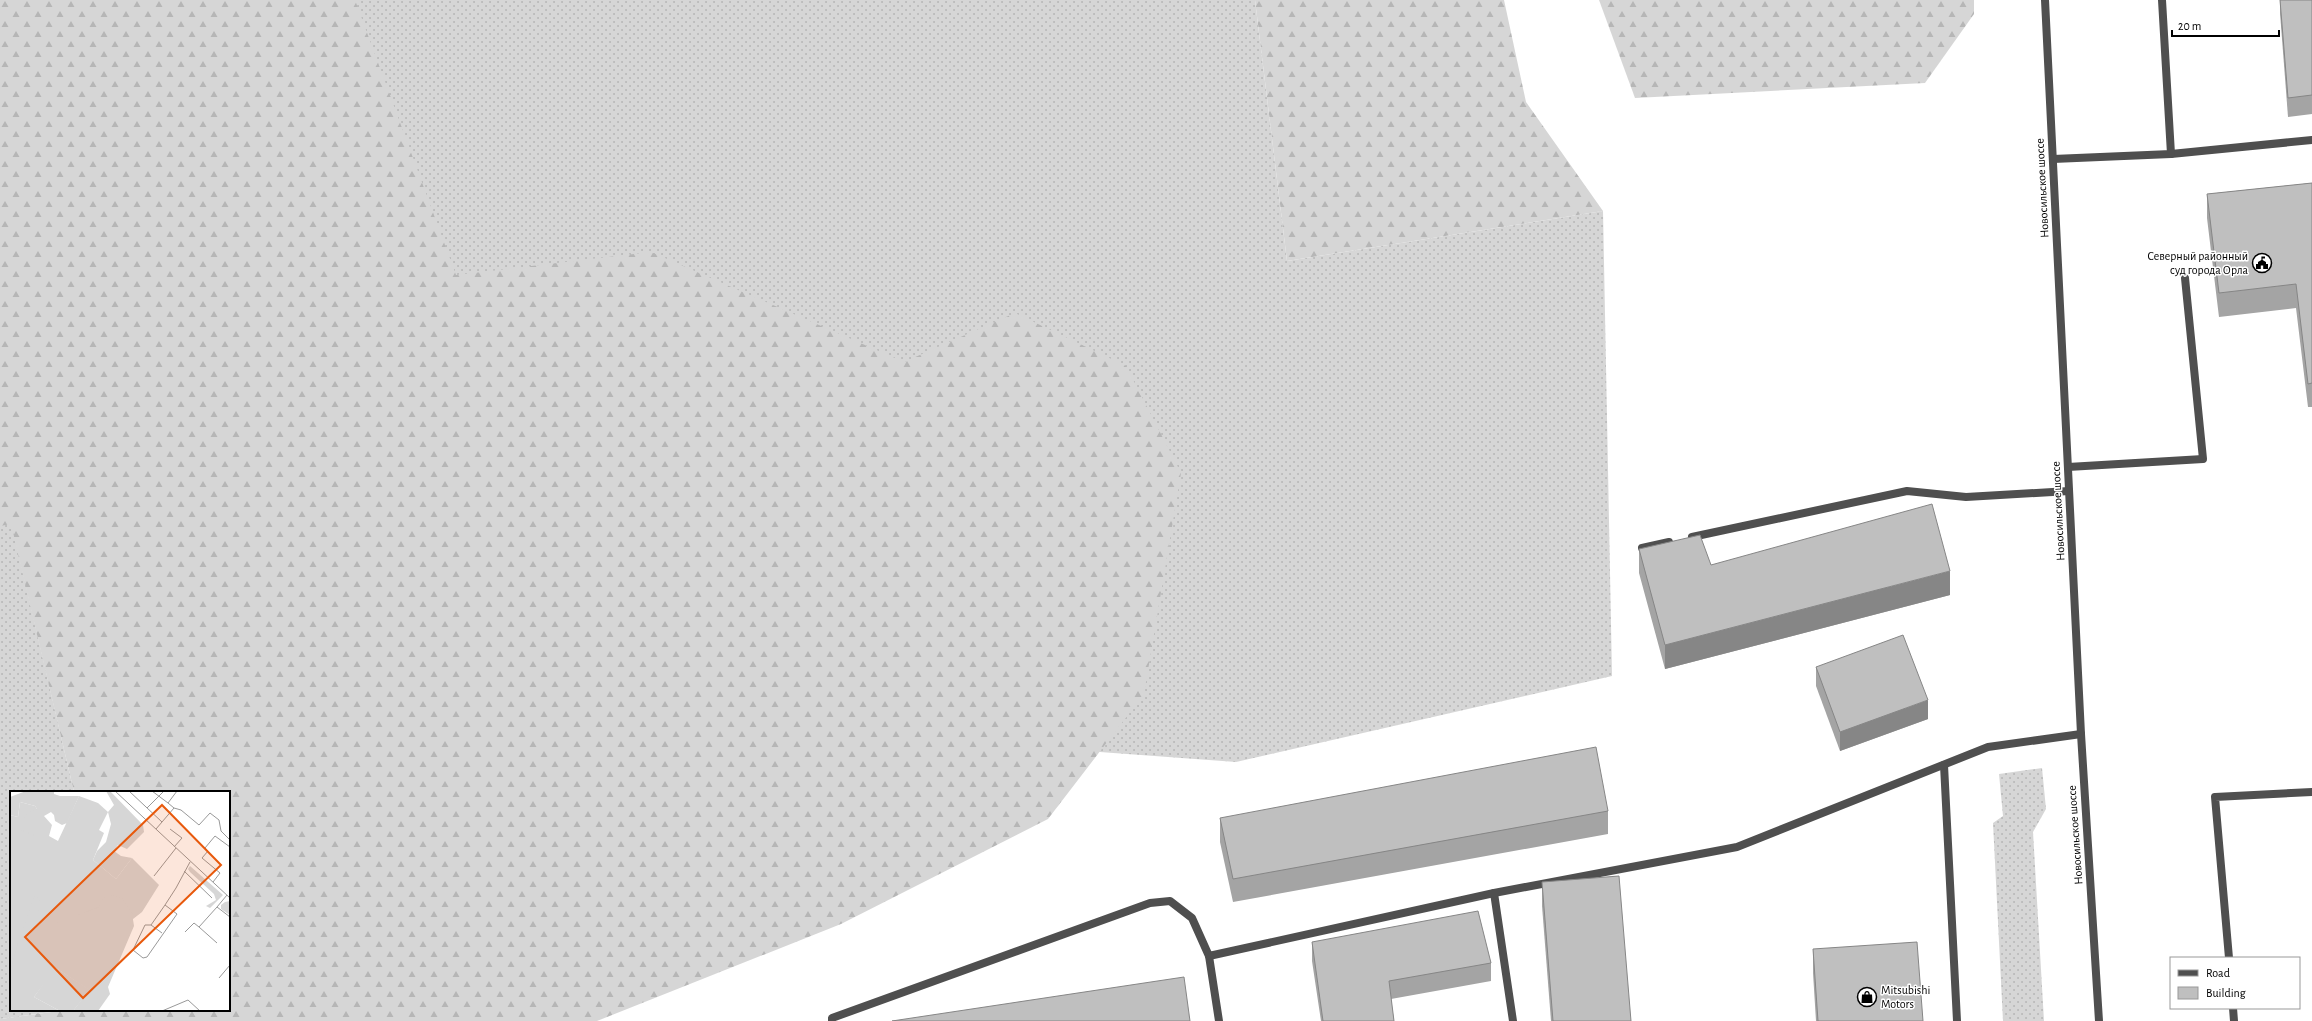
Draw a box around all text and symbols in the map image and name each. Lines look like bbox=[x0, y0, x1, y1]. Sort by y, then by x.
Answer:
scale bar bbox=[2172, 12, 2279, 38]
text: 20 m bbox=[2178, 20, 2201, 32]
street label: Новосильское шоссе bbox=[2033, 138, 2051, 238]
place label: Северный районный суд города Орла bbox=[2147, 250, 2249, 277]
public building icon: Северный районный суд города Орла bbox=[2251, 252, 2273, 274]
street label: Новосильское шоссе bbox=[2049, 461, 2067, 561]
street label: Новосильское шоссе bbox=[2066, 785, 2084, 885]
inset map bbox=[10, 791, 230, 1011]
legend bbox=[2170, 957, 2300, 1009]
text: Road bbox=[2206, 967, 2230, 979]
place label: Mitsubishi Motors bbox=[1881, 984, 1930, 1010]
shop icon: Mitsubishi Motors bbox=[1856, 986, 1878, 1008]
text: Building bbox=[2206, 987, 2246, 999]

